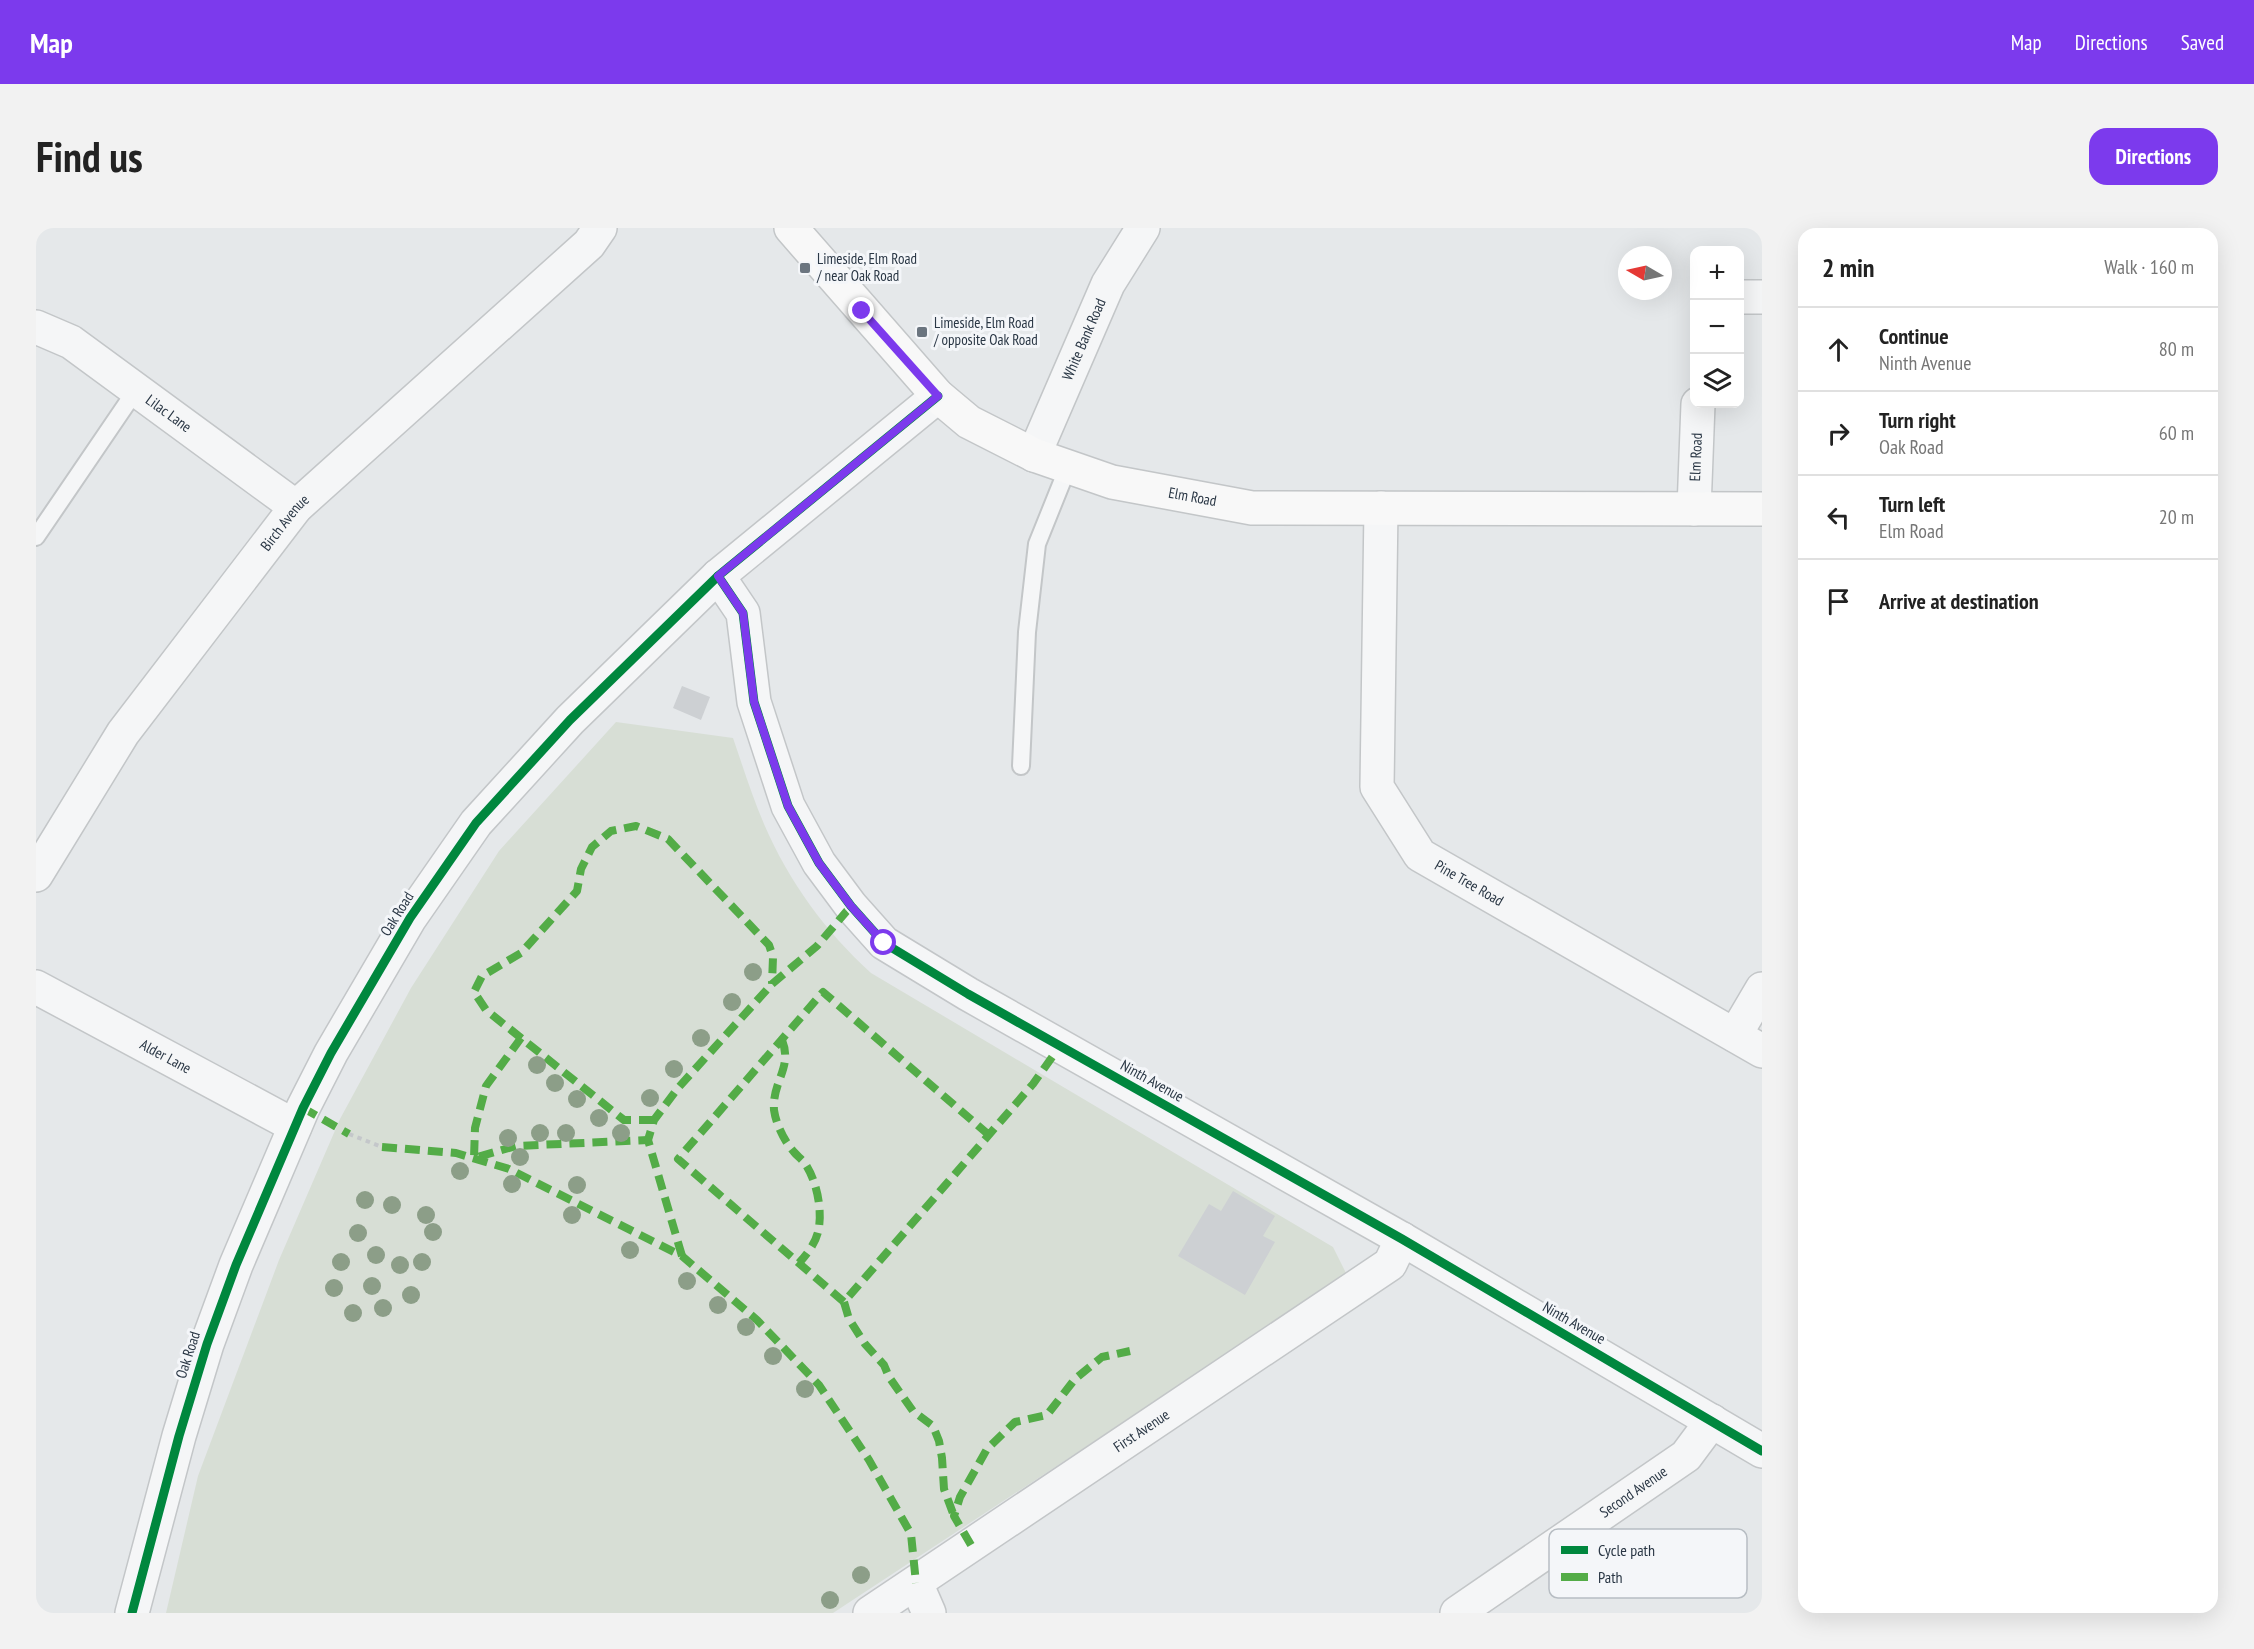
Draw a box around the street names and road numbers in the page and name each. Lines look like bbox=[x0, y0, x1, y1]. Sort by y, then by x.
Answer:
street label: White Bank Road bbox=[1058, 295, 1110, 383]
street label: Lilac Lane bbox=[142, 390, 195, 436]
street label: Elm Road bbox=[1685, 432, 1706, 482]
street label: Elm Road bbox=[1167, 483, 1218, 510]
street label: Birch Avenue bbox=[256, 490, 313, 554]
street label: Pine Tree Road bbox=[1431, 855, 1507, 910]
street label: Oak Road bbox=[376, 888, 417, 939]
street label: Alder Lane bbox=[137, 1035, 195, 1078]
street label: Ninth Avenue bbox=[1117, 1055, 1187, 1106]
street label: Ninth Avenue bbox=[1539, 1297, 1609, 1348]
street label: Oak Road bbox=[171, 1329, 204, 1381]
street label: First Avenue bbox=[1110, 1405, 1173, 1456]
street label: Second Avenue bbox=[1596, 1462, 1671, 1521]

